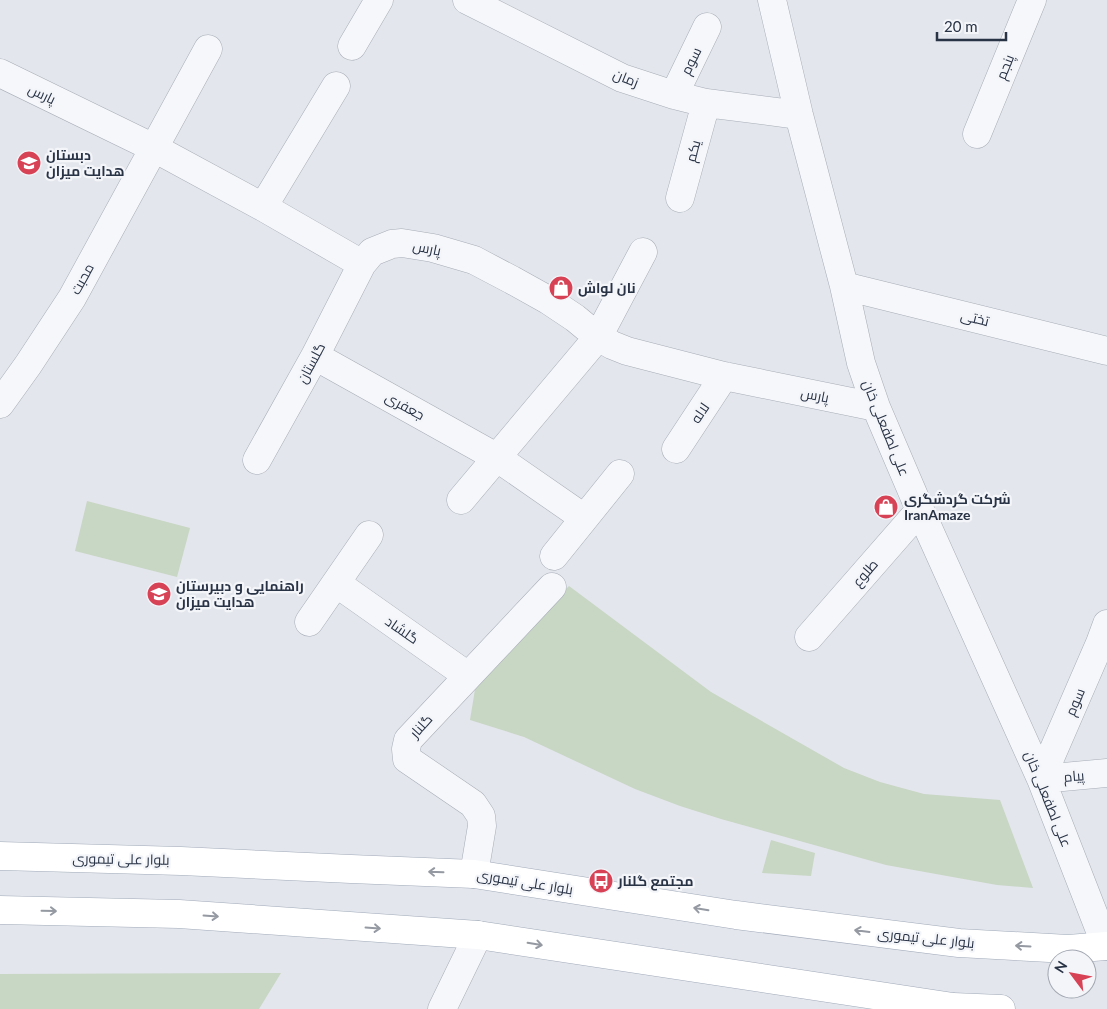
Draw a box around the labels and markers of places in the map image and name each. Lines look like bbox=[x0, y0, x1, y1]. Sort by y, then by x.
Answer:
place label: دبستان هدایت میزان bbox=[46, 146, 125, 180]
school or university icon: دبستان هدایت میزان bbox=[16, 150, 42, 176]
shop icon: نان لواش bbox=[548, 275, 574, 301]
place label: نان لواش bbox=[578, 279, 636, 297]
place label: شرکت گردشگری IranAmaze bbox=[904, 490, 1011, 523]
shop icon: شرکت گردشگری IranAmaze bbox=[873, 494, 899, 520]
place label: راهنمایی و دبیرستان هدایت میزان bbox=[176, 577, 304, 611]
school or university icon: راهنمایی و دبیرستان هدایت میزان bbox=[146, 581, 172, 607]
bus stop icon: مجتمع گلنار bbox=[588, 868, 614, 894]
place label: مجتمع گلنار bbox=[617, 872, 693, 891]

